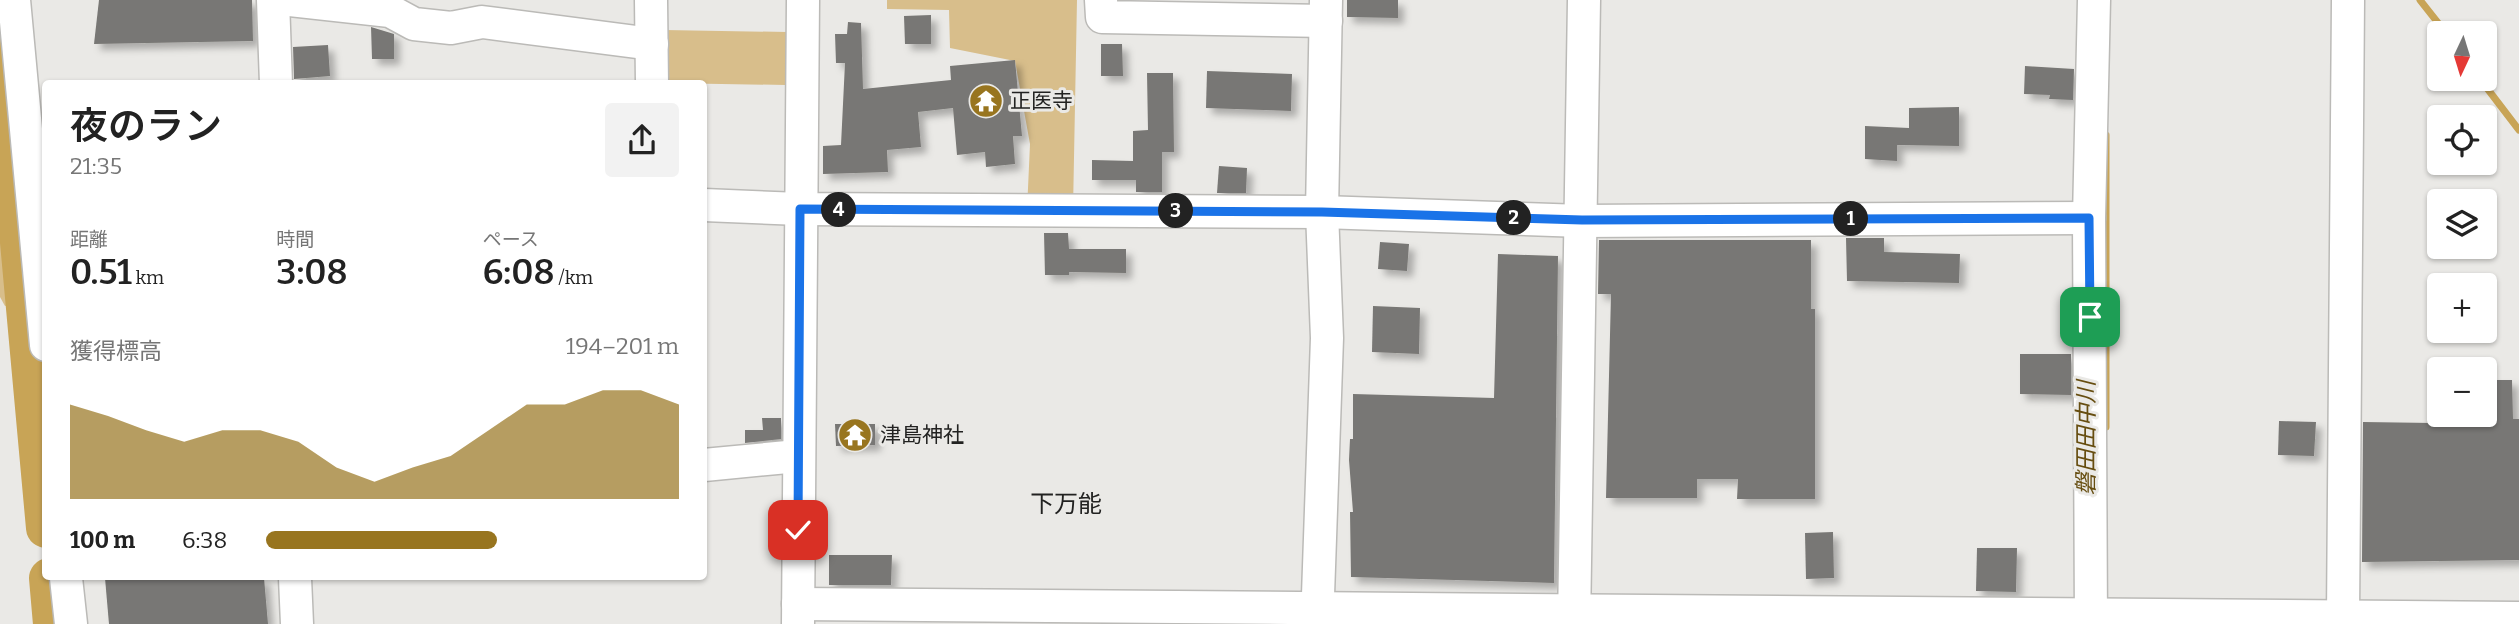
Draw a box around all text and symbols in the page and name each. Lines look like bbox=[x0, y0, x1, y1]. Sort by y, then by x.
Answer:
north arrow bbox=[2427, 21, 2497, 91]
map controls bbox=[2427, 21, 2497, 427]
temple icon: 正医寺 bbox=[967, 82, 1005, 120]
place label: 正医寺 bbox=[1010, 88, 1073, 114]
text: 夜のラン bbox=[70, 103, 222, 149]
button: share bbox=[605, 103, 679, 177]
button: locate bbox=[2427, 105, 2497, 175]
text: 21:35 bbox=[70, 152, 122, 180]
button: layers bbox=[2427, 189, 2497, 259]
pin: 4 bbox=[822, 192, 856, 228]
pin: 3 bbox=[1158, 194, 1194, 228]
text: 4 bbox=[833, 198, 844, 221]
text: 3 bbox=[1170, 199, 1181, 222]
pin: 2 bbox=[1496, 200, 1532, 235]
pin: 1 bbox=[1834, 202, 1868, 236]
text: 2 bbox=[1508, 206, 1519, 229]
text: 1 bbox=[1846, 207, 1855, 230]
text: 距離 bbox=[70, 228, 108, 251]
text: 時間 bbox=[276, 228, 314, 251]
text: ペース bbox=[483, 228, 539, 251]
text: 0.51 bbox=[70, 251, 132, 293]
text: 3:08 bbox=[276, 251, 348, 293]
text: 6:08 bbox=[483, 251, 555, 293]
text: km bbox=[132, 266, 164, 289]
text: /km bbox=[555, 266, 593, 289]
button: + bbox=[2427, 273, 2497, 343]
pin bbox=[2060, 287, 2120, 347]
icon: arrive bbox=[2071, 298, 2109, 336]
text: 194–201 m bbox=[566, 332, 679, 360]
text: 獲得標高 bbox=[70, 337, 162, 365]
button: − bbox=[2427, 357, 2497, 427]
water label: 磐田田中川 bbox=[2072, 378, 2100, 496]
temple icon: 津島神社 bbox=[836, 416, 874, 454]
place label: 津島神社 bbox=[880, 422, 964, 448]
district label: 下万能 bbox=[1030, 490, 1102, 518]
pin bbox=[768, 500, 828, 560]
icon: check bbox=[779, 511, 817, 549]
text: 100 m bbox=[70, 526, 135, 554]
text: 6:38 bbox=[182, 526, 227, 554]

